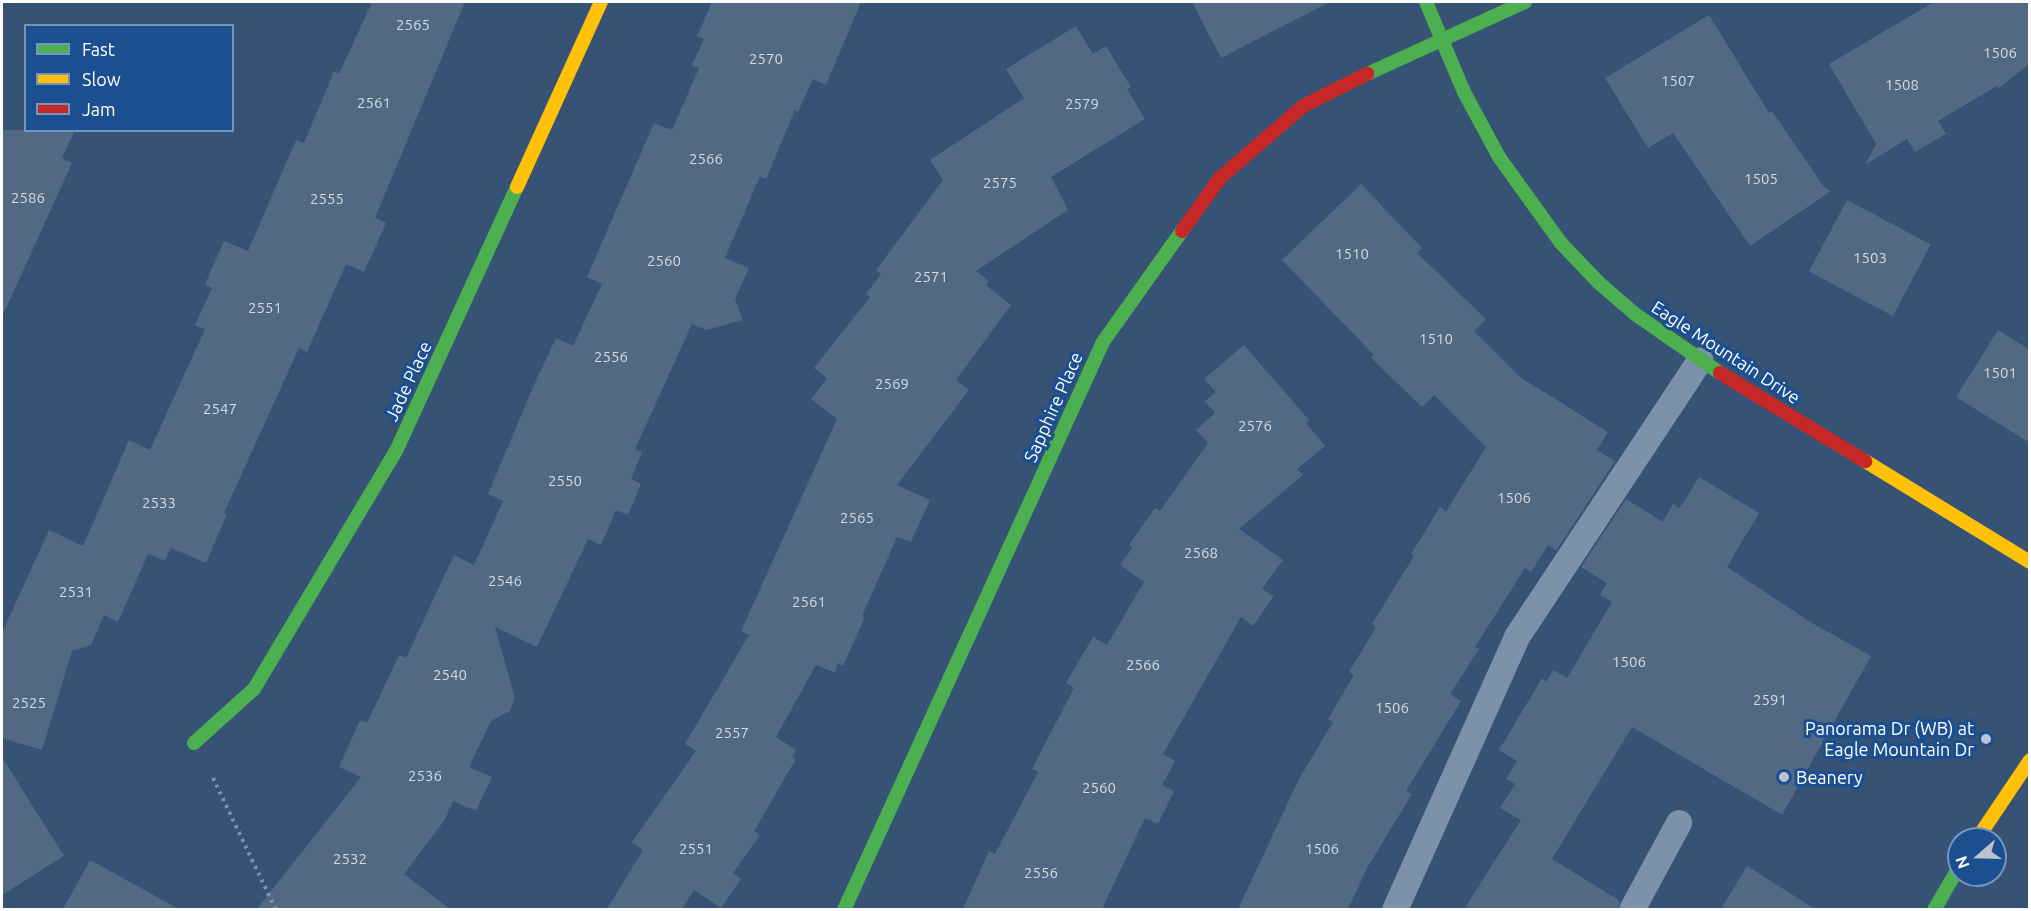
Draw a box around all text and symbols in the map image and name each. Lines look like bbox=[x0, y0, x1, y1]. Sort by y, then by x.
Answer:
house number: 2565 bbox=[396, 16, 430, 34]
legend bbox=[24, 24, 234, 132]
text: Fast bbox=[82, 39, 115, 59]
house number: 1506 bbox=[1983, 44, 2017, 62]
house number: 2570 bbox=[749, 50, 783, 68]
text: Slow bbox=[82, 69, 121, 89]
house number: 1507 bbox=[1661, 72, 1695, 90]
house number: 1508 bbox=[1885, 76, 1919, 94]
house number: 2561 bbox=[357, 94, 391, 112]
house number: 2579 bbox=[1065, 95, 1099, 113]
text: Jam bbox=[82, 99, 116, 119]
house number: 2566 bbox=[689, 150, 723, 168]
house number: 1505 bbox=[1744, 170, 1778, 188]
house number: 2575 bbox=[983, 174, 1017, 192]
house number: 2586 bbox=[11, 189, 45, 207]
house number: 2555 bbox=[310, 190, 344, 208]
house number: 1510 bbox=[1335, 245, 1369, 263]
house number: 1503 bbox=[1853, 249, 1887, 267]
house number: 2560 bbox=[647, 252, 681, 270]
house number: 2571 bbox=[914, 268, 948, 286]
street label: Eagle Mountain Drive bbox=[1648, 296, 1804, 408]
house number: 2551 bbox=[248, 299, 282, 317]
house number: 1510 bbox=[1419, 330, 1453, 348]
street label: Jade Place bbox=[380, 338, 436, 424]
house number: 2556 bbox=[594, 348, 628, 366]
street label: Sapphire Place bbox=[1019, 349, 1087, 465]
house number: 1501 bbox=[1983, 364, 2017, 382]
house number: 2569 bbox=[875, 375, 909, 393]
house number: 2547 bbox=[203, 400, 237, 418]
house number: 2576 bbox=[1238, 417, 1272, 435]
house number: 2550 bbox=[548, 472, 582, 490]
house number: 1506 bbox=[1497, 489, 1531, 507]
house number: 2533 bbox=[142, 494, 176, 512]
house number: 2565 bbox=[840, 509, 874, 527]
house number: 2568 bbox=[1184, 544, 1218, 562]
house number: 2546 bbox=[488, 572, 522, 590]
house number: 2531 bbox=[59, 583, 93, 601]
house number: 2561 bbox=[792, 593, 826, 611]
house number: 1506 bbox=[1612, 653, 1646, 671]
house number: 2566 bbox=[1126, 656, 1160, 674]
house number: 2540 bbox=[433, 666, 467, 684]
house number: 2591 bbox=[1753, 691, 1787, 709]
house number: 2525 bbox=[12, 694, 46, 712]
house number: 1506 bbox=[1375, 699, 1409, 717]
place label: Panorama Dr (WB) at Eagle Mountain Dr bbox=[1805, 718, 1974, 760]
house number: 2557 bbox=[715, 724, 749, 742]
marker: Panorama Dr (WB) at Eagle Mountain Dr bbox=[1979, 732, 1993, 746]
place label: Beanery bbox=[1796, 766, 1863, 788]
house number: 2536 bbox=[408, 767, 442, 785]
marker: Beanery bbox=[1777, 770, 1791, 784]
house number: 2560 bbox=[1082, 779, 1116, 797]
north arrow bbox=[1947, 827, 2007, 887]
house number: 2551 bbox=[679, 840, 713, 858]
house number: 1506 bbox=[1305, 840, 1339, 858]
house number: 2532 bbox=[333, 850, 367, 868]
text: N bbox=[1951, 854, 1972, 871]
house number: 2556 bbox=[1024, 864, 1058, 882]

